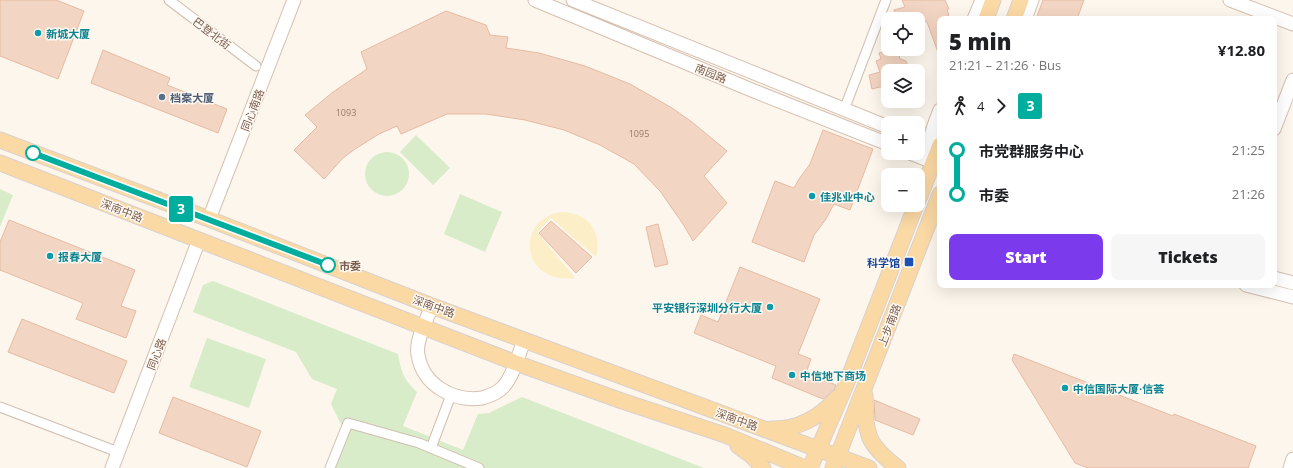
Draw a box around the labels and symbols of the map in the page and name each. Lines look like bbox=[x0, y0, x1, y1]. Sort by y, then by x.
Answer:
street label: 巴登北街 bbox=[190, 14, 234, 52]
place label: 新城大厦 bbox=[46, 26, 90, 41]
marker: 新城大厦 bbox=[33, 28, 43, 38]
street label: 南园路 bbox=[693, 60, 729, 86]
street label: 同心南路 bbox=[237, 87, 267, 133]
place label: 档案大厦 bbox=[170, 90, 214, 105]
marker: 档案大厦 bbox=[157, 92, 167, 102]
house number: 1093 bbox=[336, 106, 356, 119]
house number: 1095 bbox=[629, 127, 649, 140]
unlabelled marker bbox=[25, 145, 41, 161]
place label: 佳兆业中心 bbox=[820, 189, 875, 204]
marker: 佳兆业中心 bbox=[807, 191, 817, 201]
street label: 深南中路 bbox=[99, 195, 145, 225]
line badge: 3 bbox=[168, 196, 194, 222]
place label: 报春大厦 bbox=[58, 249, 102, 264]
marker: 报春大厦 bbox=[45, 251, 55, 261]
place label: 科学馆 bbox=[867, 255, 900, 270]
marker: 科学馆 bbox=[903, 256, 915, 268]
marker: 市委 bbox=[320, 257, 336, 273]
place label: 市委 bbox=[339, 258, 361, 273]
street label: 深南中路 bbox=[411, 291, 457, 321]
place label: 平安银行深圳分行大厦 bbox=[652, 300, 762, 315]
marker: 平安银行深圳分行大厦 bbox=[765, 302, 775, 312]
street label: 上步南路 bbox=[874, 302, 904, 348]
street label: 同心路 bbox=[143, 336, 169, 372]
place label: 中信地下商场 bbox=[800, 368, 866, 383]
marker: 中信地下商场 bbox=[787, 370, 797, 380]
place label: 中信国际大厦·信荟 bbox=[1073, 381, 1164, 396]
marker: 中信国际大厦·信荟 bbox=[1060, 383, 1070, 393]
street label: 深南中路 bbox=[714, 404, 760, 434]

